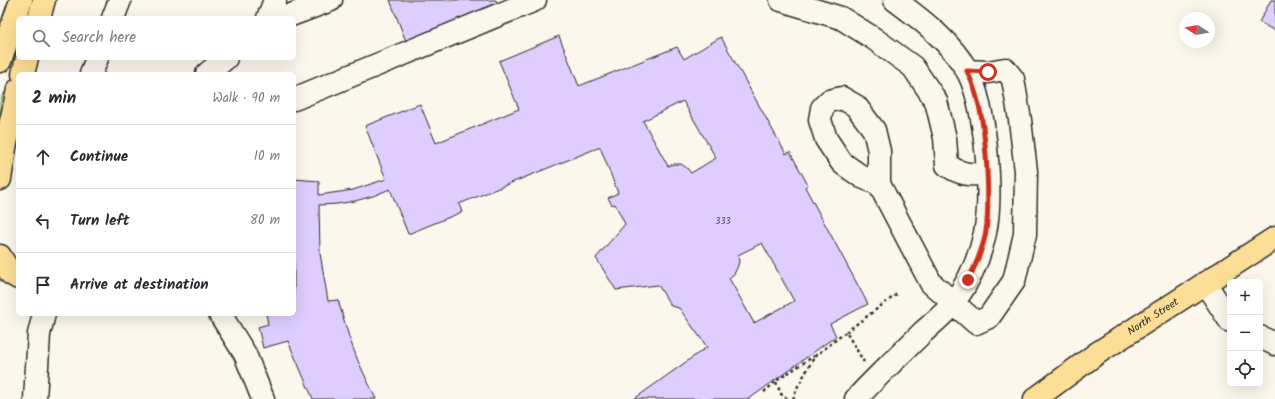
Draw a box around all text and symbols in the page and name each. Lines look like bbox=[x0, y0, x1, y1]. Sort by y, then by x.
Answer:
north arrow bbox=[1179, 12, 1215, 48]
search box bbox=[16, 16, 296, 60]
text: Search here bbox=[62, 26, 136, 50]
icon: search bbox=[30, 27, 52, 49]
route start bbox=[979, 63, 997, 81]
text: 2 min bbox=[32, 85, 76, 112]
text: Walk · 90 m bbox=[213, 88, 280, 109]
text: Continue bbox=[70, 145, 128, 169]
icon: ahead bbox=[32, 146, 54, 168]
text: 10 m bbox=[254, 146, 280, 167]
text: Turn left bbox=[70, 209, 130, 233]
icon: left bbox=[32, 210, 54, 232]
text: 80 m bbox=[250, 210, 280, 231]
house number: 333 bbox=[715, 214, 731, 229]
route end bbox=[959, 271, 977, 289]
text: Arrive at destination bbox=[70, 273, 209, 297]
icon: arrive bbox=[32, 274, 54, 296]
map controls bbox=[1227, 279, 1263, 387]
button: + bbox=[1227, 279, 1263, 315]
street label: North Street bbox=[1124, 293, 1183, 340]
button: − bbox=[1227, 315, 1263, 351]
button: locate bbox=[1227, 351, 1263, 387]

